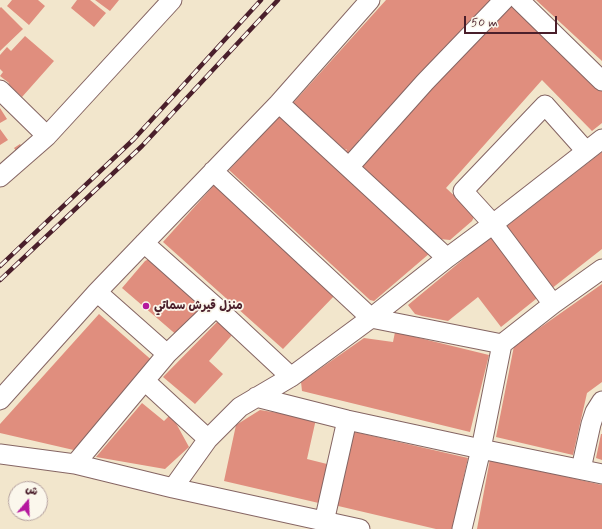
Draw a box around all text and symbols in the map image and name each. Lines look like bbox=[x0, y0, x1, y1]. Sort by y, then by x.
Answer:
scale bar bbox=[466, 8, 559, 34]
text: 50 m bbox=[471, 15, 498, 31]
place label: منزل قيرش سماتي bbox=[154, 299, 243, 313]
marker: منزل قيرش سماتي bbox=[141, 301, 151, 311]
north arrow bbox=[8, 481, 48, 521]
text: ش bbox=[24, 482, 40, 499]

